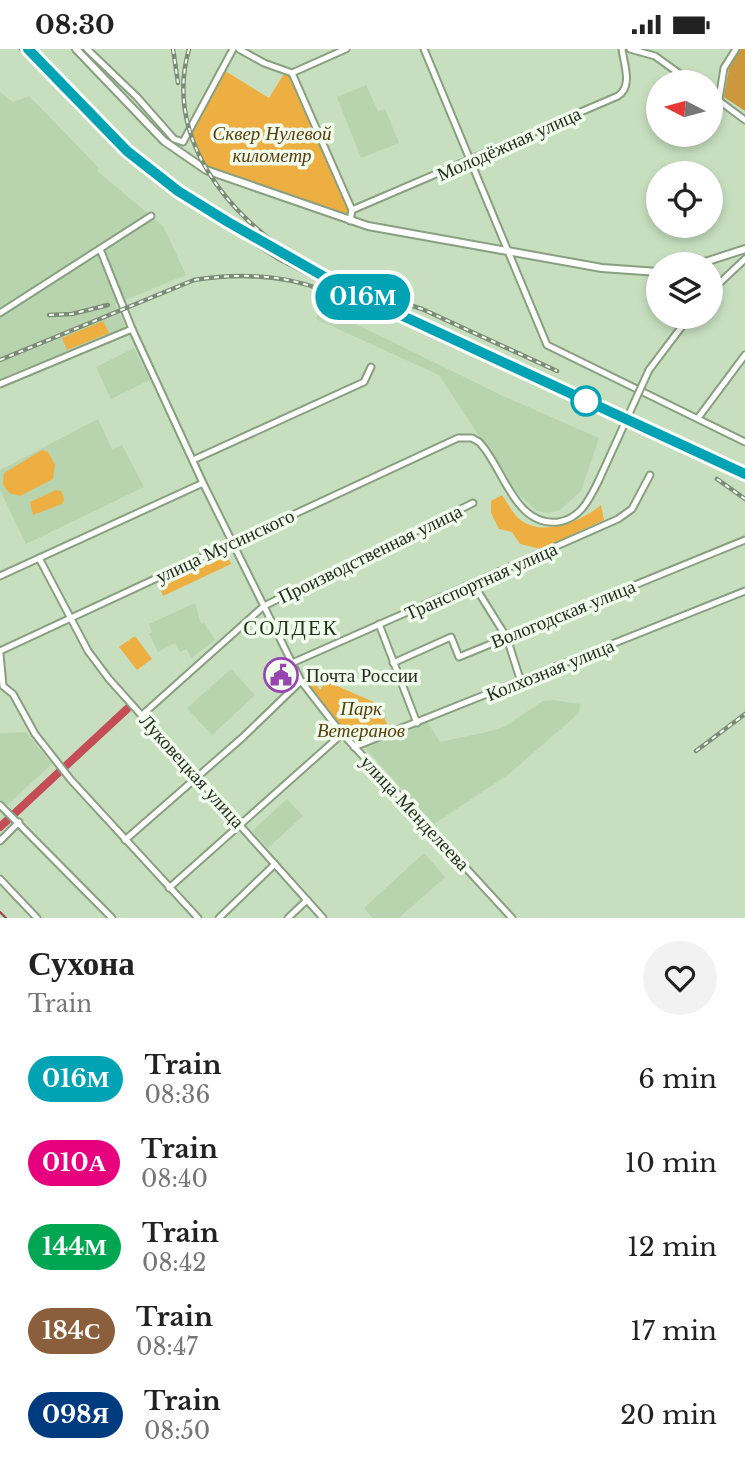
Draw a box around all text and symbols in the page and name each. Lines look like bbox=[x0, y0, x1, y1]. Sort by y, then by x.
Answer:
text: 08:30 bbox=[35, 9, 115, 41]
north arrow bbox=[646, 70, 723, 147]
map controls bbox=[646, 70, 723, 329]
street label: Молодёжная улица bbox=[434, 102, 585, 186]
park label: Сквер Нулевой километр bbox=[213, 122, 332, 167]
button: locate bbox=[646, 161, 723, 238]
button: layers bbox=[646, 252, 723, 329]
line badge: 016М bbox=[314, 274, 412, 320]
text: 016М bbox=[329, 282, 397, 311]
unlabelled marker bbox=[571, 386, 601, 416]
street label: Производственная улица bbox=[274, 499, 466, 609]
street label: улица Мусинского bbox=[152, 504, 298, 588]
street label: Транспортная улица bbox=[401, 537, 561, 625]
street label: Вологодская улица bbox=[487, 574, 639, 653]
district label: СОЛДЕК bbox=[243, 615, 339, 641]
street label: Колхозная улица bbox=[483, 634, 618, 706]
public building icon: Почта России bbox=[262, 656, 300, 694]
place label: Почта России bbox=[306, 664, 418, 687]
park label: Парк Ветеранов bbox=[317, 697, 405, 742]
street label: Луковецкая улица bbox=[135, 709, 250, 833]
street label: улица Менделеева bbox=[356, 751, 475, 876]
button: heart bbox=[643, 941, 717, 1015]
text: Сухона bbox=[28, 943, 135, 984]
text: Train bbox=[28, 990, 92, 1018]
text: Train bbox=[144, 1049, 221, 1081]
text: 6 min bbox=[638, 1063, 717, 1095]
text: 016М bbox=[42, 1064, 109, 1093]
text: 08:36 bbox=[144, 1081, 210, 1109]
text: Train bbox=[141, 1133, 218, 1165]
text: 10 min bbox=[625, 1147, 717, 1179]
text: 010А bbox=[42, 1148, 106, 1177]
text: 08:40 bbox=[141, 1165, 208, 1193]
text: Train bbox=[142, 1217, 219, 1249]
text: 12 min bbox=[627, 1231, 717, 1263]
text: 144М bbox=[42, 1232, 107, 1261]
text: 08:42 bbox=[142, 1249, 207, 1277]
text: Train bbox=[136, 1301, 213, 1333]
text: 17 min bbox=[630, 1315, 717, 1347]
text: 184С bbox=[42, 1316, 101, 1345]
text: 08:47 bbox=[136, 1333, 198, 1361]
text: Train bbox=[144, 1385, 221, 1417]
text: 20 min bbox=[620, 1399, 717, 1431]
text: 098Я bbox=[42, 1400, 109, 1429]
text: 08:50 bbox=[144, 1417, 210, 1445]

